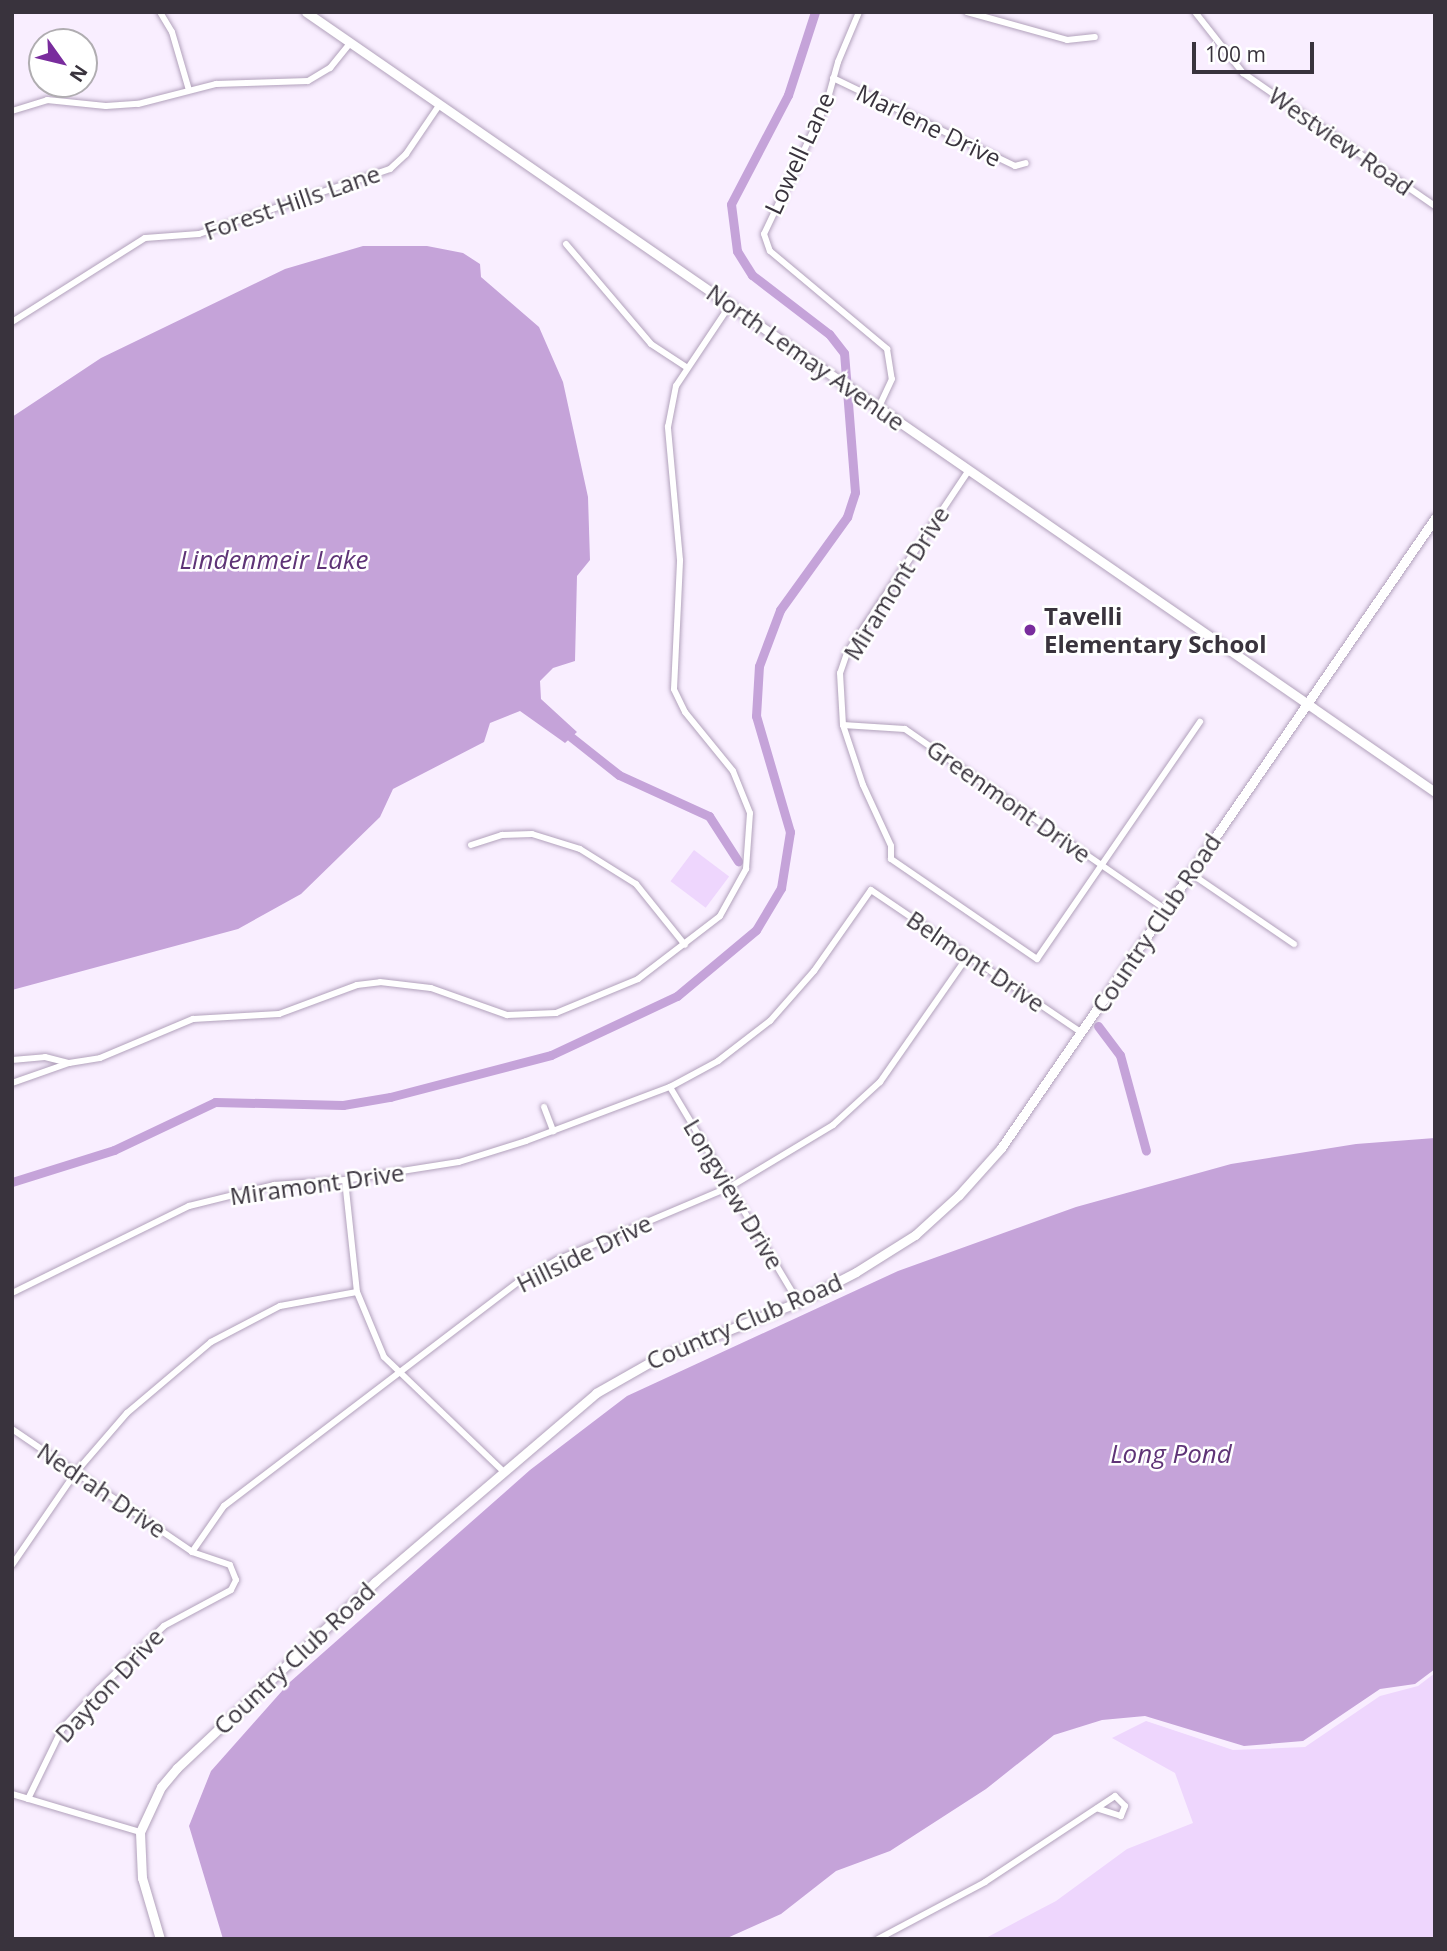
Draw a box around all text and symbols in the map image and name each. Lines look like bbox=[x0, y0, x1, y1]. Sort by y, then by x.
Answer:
north arrow bbox=[28, 28, 98, 98]
scale bar bbox=[1195, 28, 1318, 72]
text: 100 m bbox=[1205, 40, 1266, 68]
text: N bbox=[64, 60, 94, 87]
street label: Marlene Drive bbox=[852, 78, 1006, 172]
street label: Westview Road bbox=[1263, 81, 1419, 201]
street label: Lowell Lane bbox=[758, 87, 840, 219]
street label: Forest Hills Lane bbox=[200, 158, 384, 246]
street label: North Lemay Avenue bbox=[701, 278, 911, 436]
street label: Miramont Drive bbox=[837, 501, 955, 665]
water label: Lindenmeir Lake bbox=[180, 544, 368, 576]
place label: Tavelli Elementary School bbox=[1044, 602, 1267, 658]
marker: Tavelli Elementary School bbox=[1022, 622, 1038, 638]
street label: Greenmont Drive bbox=[921, 734, 1097, 868]
street label: Country Club Road bbox=[1085, 828, 1227, 1018]
street label: Belmont Drive bbox=[902, 904, 1050, 1018]
street label: Longview Drive bbox=[678, 1114, 790, 1274]
street label: Miramont Drive bbox=[228, 1158, 406, 1210]
street label: Hillside Drive bbox=[512, 1208, 656, 1298]
street label: Country Club Road bbox=[642, 1267, 846, 1375]
street label: Nedrah Drive bbox=[32, 1436, 172, 1544]
water label: Long Pond bbox=[1110, 1438, 1232, 1470]
street label: Country Club Road bbox=[207, 1576, 381, 1740]
street label: Dayton Drive bbox=[49, 1622, 169, 1748]

